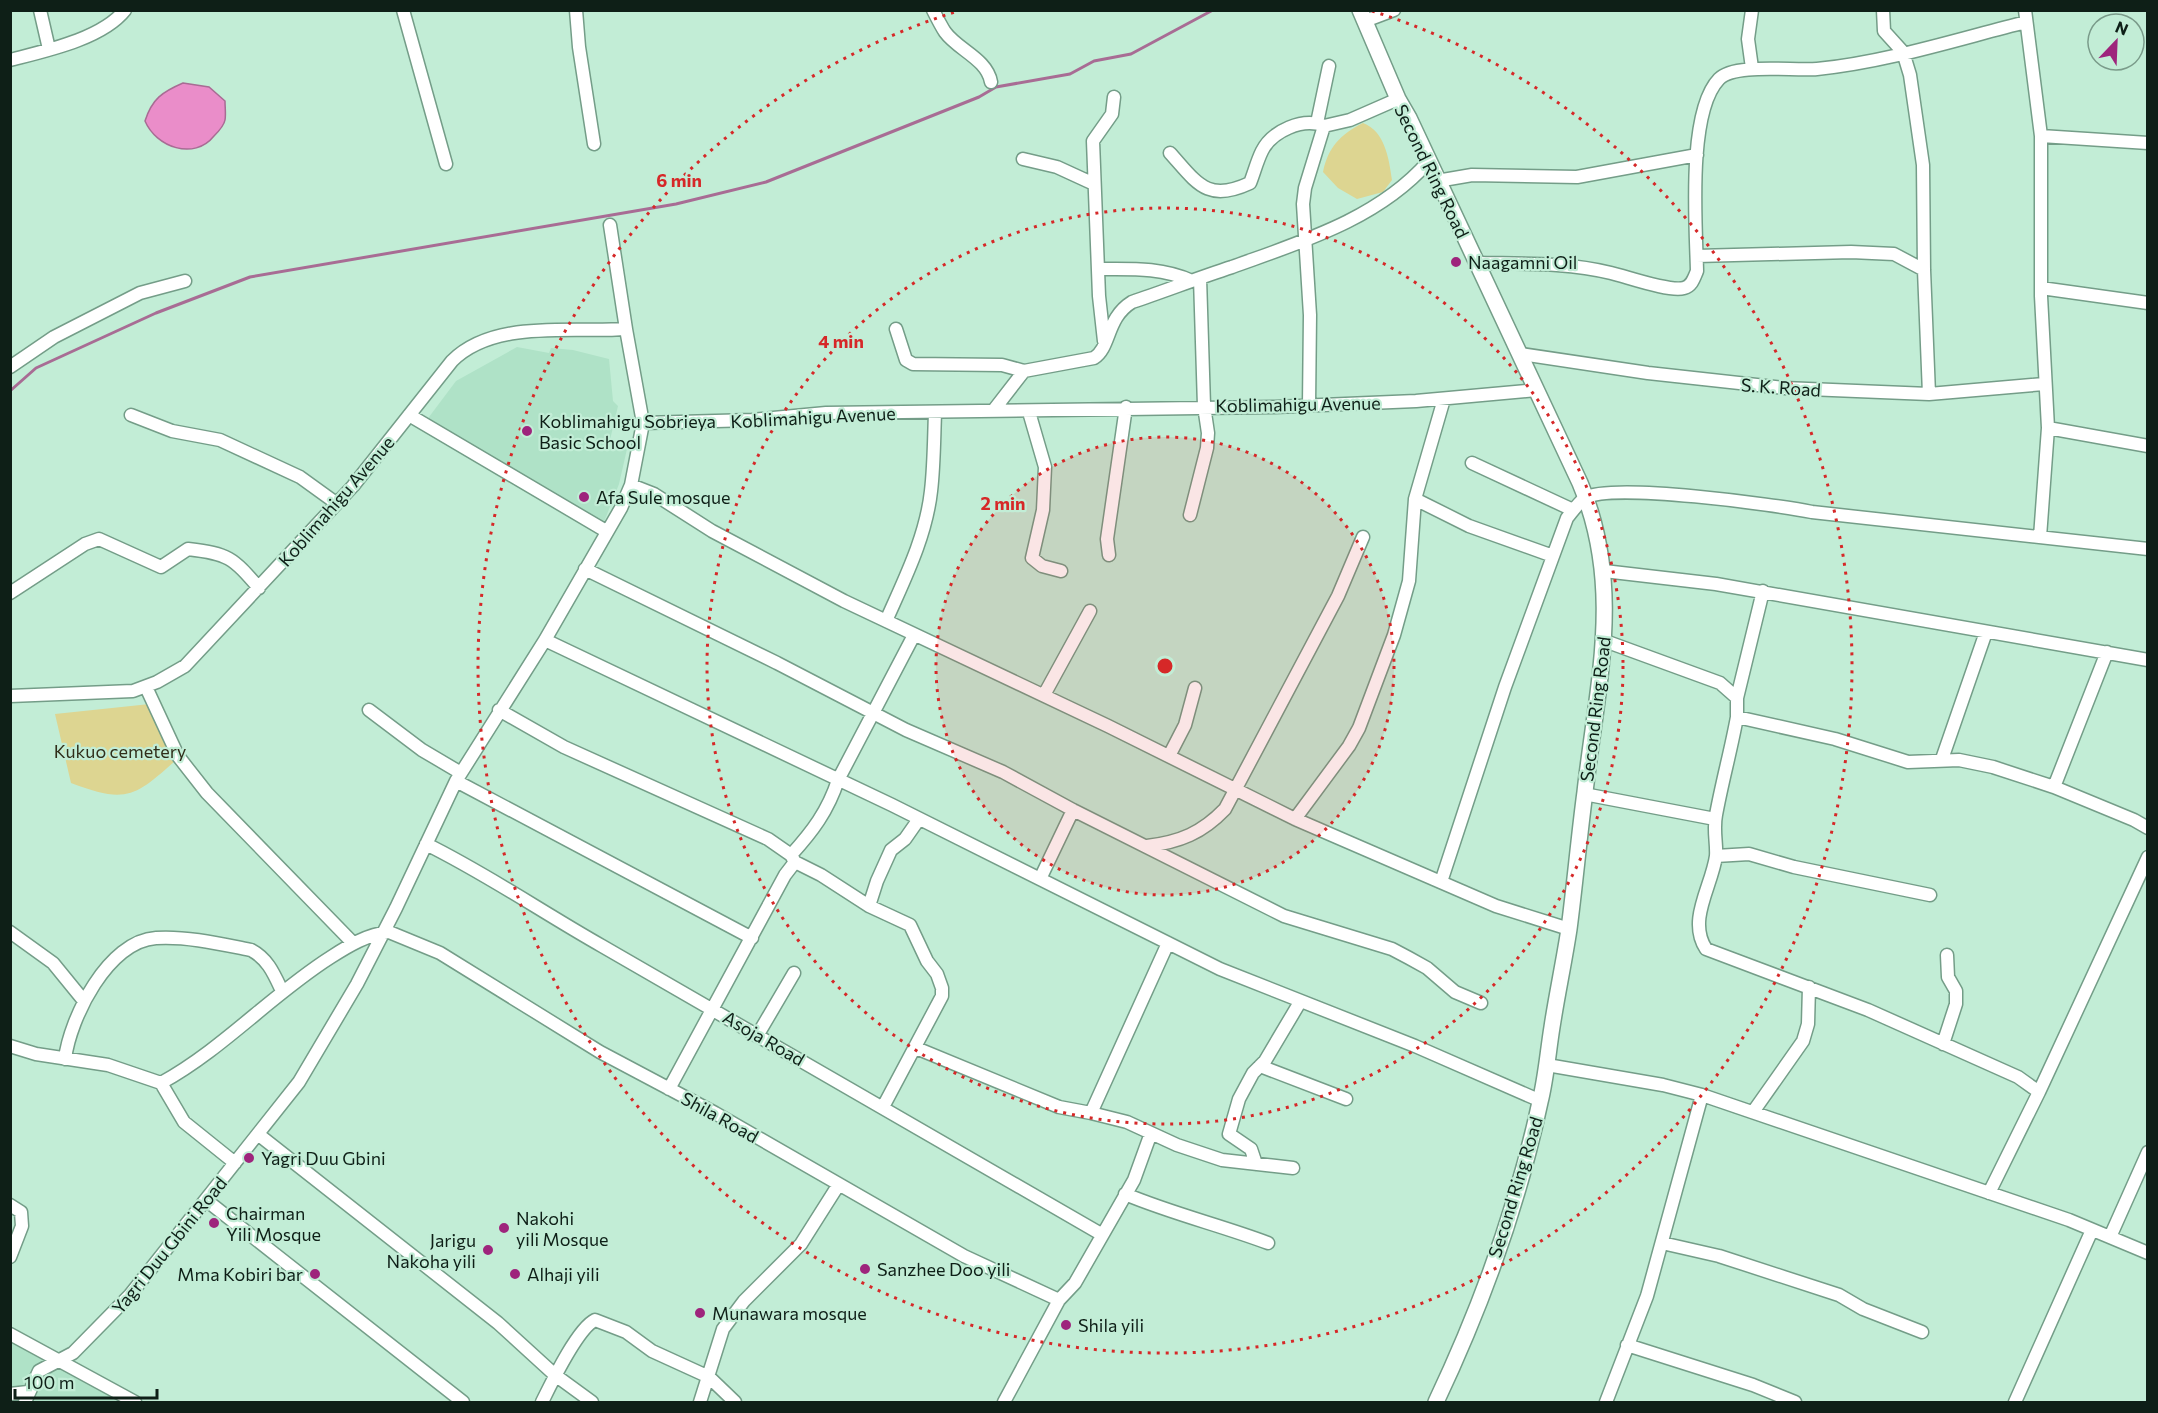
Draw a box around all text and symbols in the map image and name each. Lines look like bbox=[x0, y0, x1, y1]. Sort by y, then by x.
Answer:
north arrow bbox=[2086, 12, 2146, 72]
text: N bbox=[2113, 17, 2131, 39]
street label: Second Ring Road bbox=[1390, 101, 1474, 241]
text: 6 min bbox=[656, 169, 702, 191]
place label: Naagamni Oil bbox=[1468, 251, 1577, 273]
marker: Naagamni Oil bbox=[1449, 255, 1463, 269]
text: 4 min bbox=[818, 330, 864, 352]
street label: S. K. Road bbox=[1740, 373, 1822, 401]
street label: Koblimahigu Avenue bbox=[1215, 392, 1381, 416]
street label: Koblimahigu Avenue bbox=[730, 402, 896, 432]
place label: Koblimahigu Sobrieya Basic School bbox=[539, 410, 716, 453]
marker: Koblimahigu Sobrieya Basic School bbox=[520, 424, 534, 438]
street label: Koblimahigu Avenue bbox=[273, 431, 399, 571]
place label: Afa Sule mosque bbox=[596, 486, 731, 508]
marker: Afa Sule mosque bbox=[577, 490, 591, 504]
text: 2 min bbox=[981, 492, 1025, 514]
street label: Second Ring Road bbox=[1575, 635, 1615, 783]
centre of rings bbox=[1155, 656, 1175, 676]
park label: Kukuo cemetery bbox=[54, 740, 186, 762]
street label: Asoja Road bbox=[719, 1006, 809, 1070]
street label: Shila Road bbox=[678, 1087, 762, 1147]
street label: Second Ring Road bbox=[1483, 1114, 1547, 1260]
place label: Yagri Duu Gbini bbox=[261, 1147, 386, 1169]
marker: Yagri Duu Gbini bbox=[242, 1151, 256, 1165]
street label: Yagri Duu Gbini Road bbox=[107, 1172, 231, 1318]
place label: Chairman Yili Mosque bbox=[226, 1202, 321, 1245]
place label: Nakohi yili Mosque bbox=[516, 1207, 609, 1250]
marker: Chairman Yili Mosque bbox=[207, 1216, 221, 1230]
marker: Nakohi yili Mosque bbox=[497, 1221, 511, 1235]
place label: Jarigu Nakoha yili bbox=[387, 1229, 476, 1272]
marker: Jarigu Nakoha yili bbox=[481, 1243, 495, 1257]
place label: Sanzhee Doo yili bbox=[877, 1258, 1010, 1280]
marker: Sanzhee Doo yili bbox=[858, 1262, 872, 1276]
place label: Mma Kobiri bar bbox=[177, 1263, 303, 1285]
place label: Alhaji yili bbox=[527, 1263, 600, 1285]
marker: Mma Kobiri bar bbox=[308, 1267, 322, 1281]
marker: Alhaji yili bbox=[508, 1267, 522, 1281]
place label: Munawara mosque bbox=[712, 1302, 867, 1324]
marker: Munawara mosque bbox=[693, 1306, 707, 1320]
place label: Shila yili bbox=[1078, 1314, 1144, 1336]
marker: Shila yili bbox=[1059, 1318, 1073, 1332]
scale bar bbox=[15, 1362, 158, 1400]
text: 100 m bbox=[24, 1371, 74, 1393]

